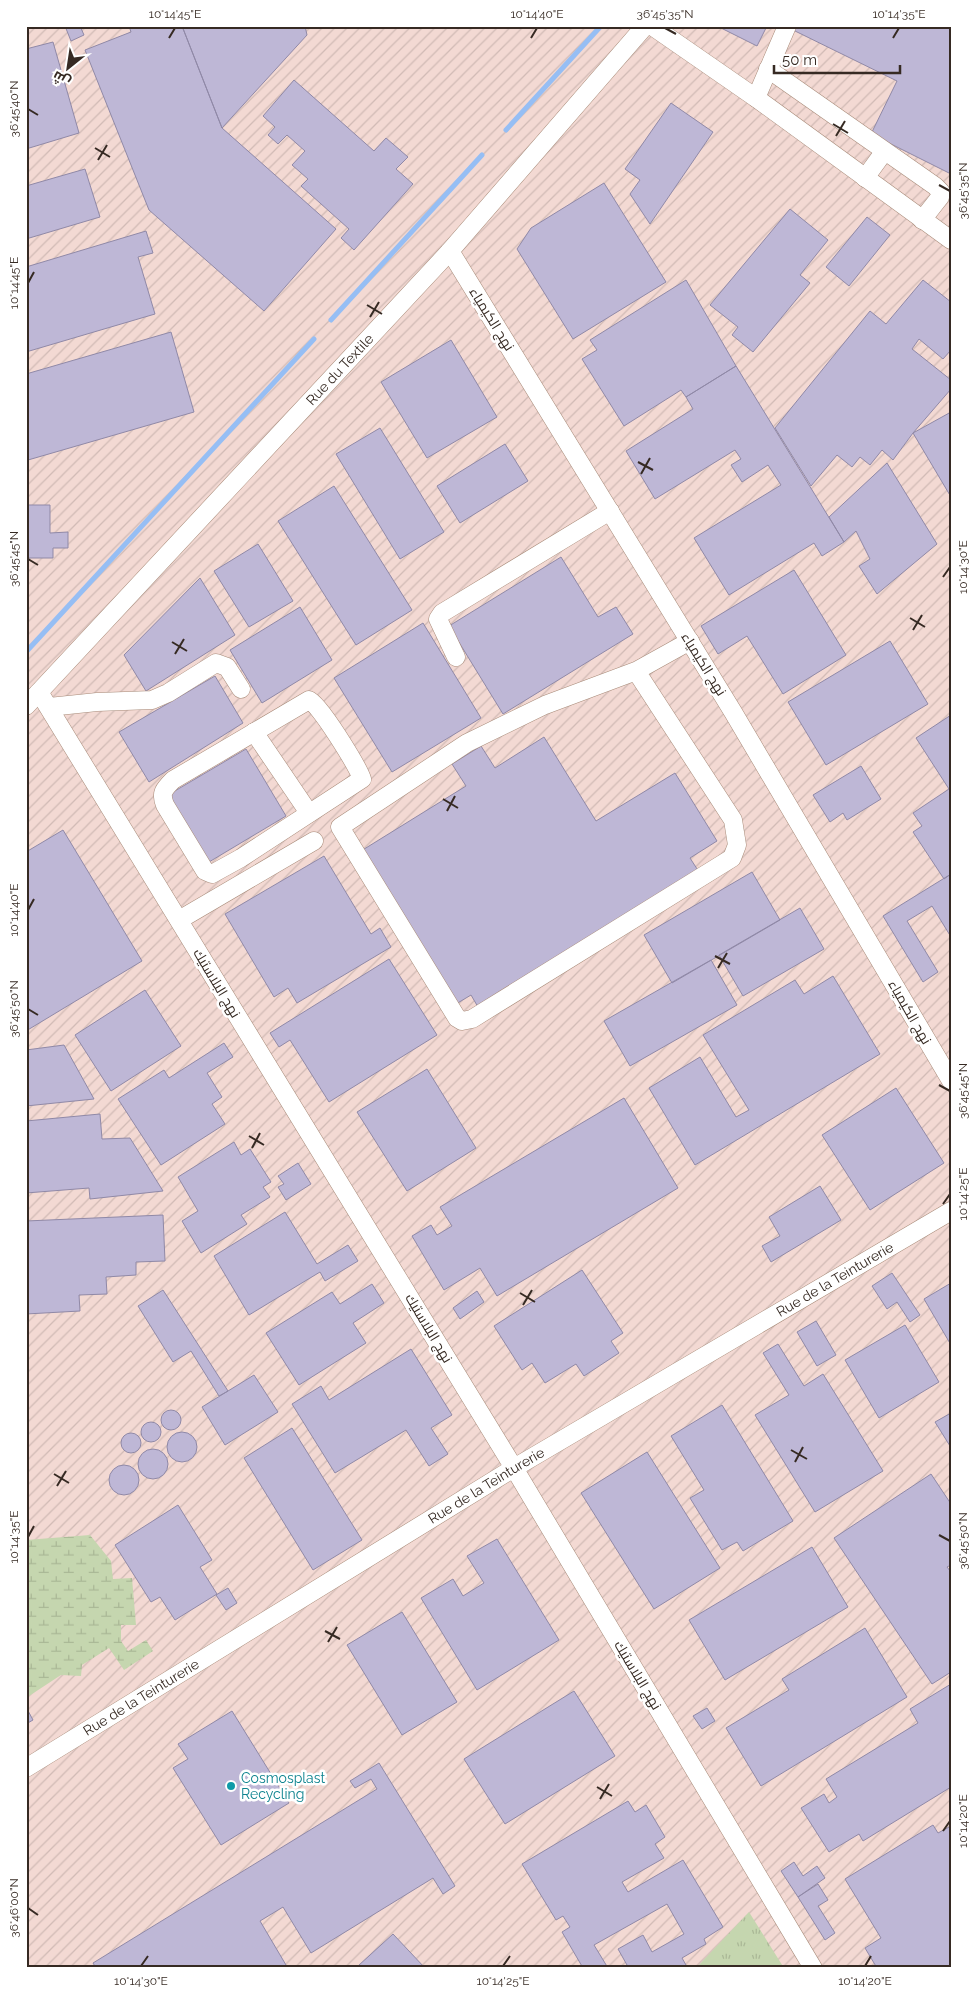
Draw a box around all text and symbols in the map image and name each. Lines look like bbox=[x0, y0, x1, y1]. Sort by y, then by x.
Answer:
text: 10°14'45"E bbox=[149, 7, 201, 21]
text: 10°14'40"E bbox=[510, 7, 564, 21]
text: 36°45'35"N bbox=[637, 7, 693, 21]
text: 10°14'35"E bbox=[872, 7, 926, 21]
north arrow bbox=[42, 42, 92, 92]
scale bar bbox=[774, 42, 901, 74]
text: 50 m bbox=[782, 51, 817, 69]
text: ش bbox=[50, 67, 74, 91]
text: 36°45'40"N bbox=[7, 81, 21, 137]
text: 36°45'35"N bbox=[956, 163, 970, 219]
text: 10°14'45"E bbox=[7, 257, 21, 309]
street label: نهج الكيمياء bbox=[465, 284, 518, 354]
street label: Rue du Textile bbox=[303, 331, 377, 408]
text: 36°45'45"N bbox=[7, 531, 21, 587]
text: 10°14'30"E bbox=[956, 540, 970, 594]
street label: نهج الكيمياء bbox=[677, 629, 730, 699]
text: 10°14'40"E bbox=[7, 883, 21, 937]
street label: نهج البلاستيك bbox=[189, 946, 244, 1021]
street label: نهج الكيمياء bbox=[884, 977, 935, 1048]
text: 36°45'50"N bbox=[7, 980, 21, 1038]
text: 36°45'45"N bbox=[956, 1063, 970, 1119]
text: 10°14'25"E bbox=[956, 1168, 970, 1221]
street label: Rue de la Teinturerie bbox=[773, 1239, 896, 1320]
street label: نهج البلاستيك bbox=[401, 1291, 456, 1366]
street label: Rue de la Teinturerie bbox=[425, 1444, 547, 1527]
text: 10°14'35"E bbox=[7, 1510, 21, 1564]
text: 36°45'50"N bbox=[956, 1512, 970, 1570]
street label: نهج البلاستيك bbox=[610, 1638, 665, 1713]
street label: Rue de la Teinturerie bbox=[80, 1656, 202, 1739]
place label: Cosmosplast Recycling bbox=[241, 1770, 325, 1802]
marker: Cosmosplast Recycling bbox=[225, 1780, 237, 1792]
text: 10°14'20"E bbox=[956, 1794, 970, 1848]
text: 36°46'00"N bbox=[7, 1878, 21, 1938]
text: 10°14'30"E bbox=[114, 1974, 168, 1988]
text: 10°14'25"E bbox=[477, 1974, 530, 1988]
text: 10°14'20"E bbox=[838, 1974, 892, 1988]

